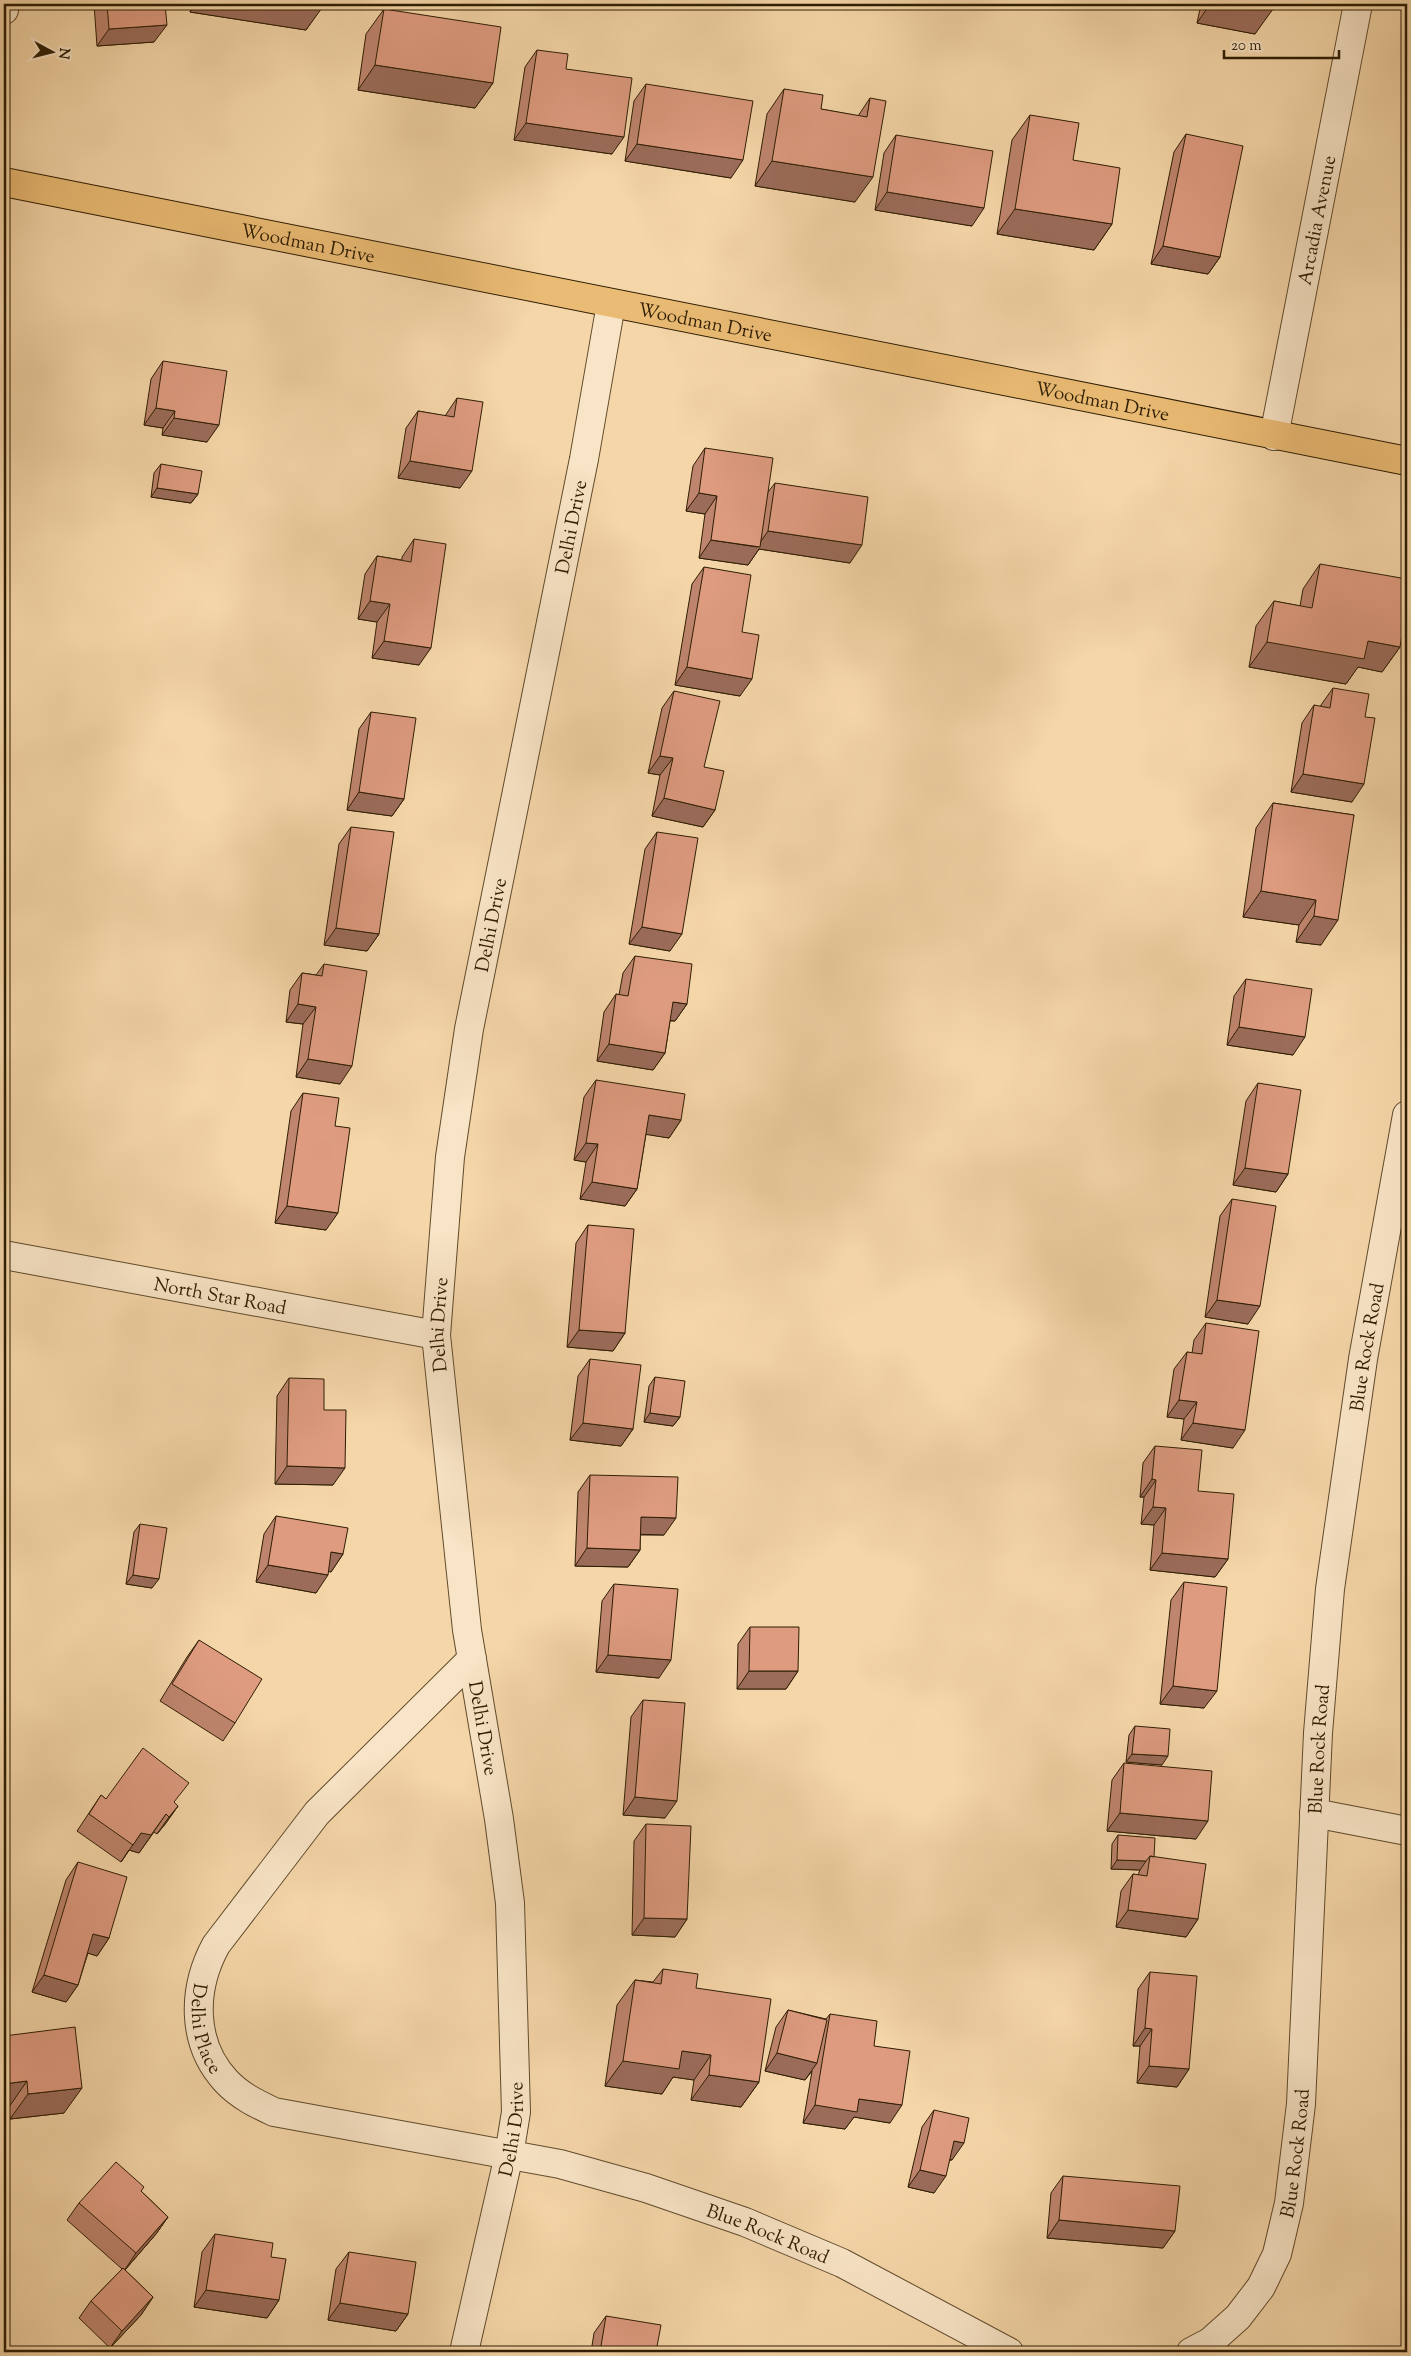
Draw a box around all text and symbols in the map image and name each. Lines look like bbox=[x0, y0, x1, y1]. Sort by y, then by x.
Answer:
north arrow bbox=[28, 28, 78, 78]
scale bar bbox=[1224, 28, 1338, 60]
text: 20 m bbox=[1231, 36, 1262, 57]
text: N bbox=[52, 47, 74, 60]
street label: Arcadia Avenue bbox=[1293, 153, 1344, 288]
street label: Woodman Drive bbox=[238, 218, 377, 271]
street label: Woodman Drive bbox=[635, 297, 774, 350]
street label: Woodman Drive bbox=[1032, 376, 1172, 429]
street label: Delhi Drive bbox=[550, 478, 595, 577]
street label: Delhi Drive bbox=[470, 876, 515, 975]
street label: North Star Road bbox=[151, 1272, 289, 1323]
street label: Delhi Drive bbox=[425, 1276, 457, 1373]
street label: Blue Rock Road bbox=[1345, 1281, 1392, 1414]
street label: Delhi Drive bbox=[460, 1679, 503, 1778]
street label: Blue Rock Road bbox=[1303, 1683, 1338, 1815]
street label: Delhi Place bbox=[183, 1981, 227, 2080]
street label: Delhi Drive bbox=[493, 2081, 532, 2180]
street label: Blue Rock Road bbox=[1275, 2088, 1318, 2221]
street label: Blue Rock Road bbox=[702, 2199, 833, 2272]

